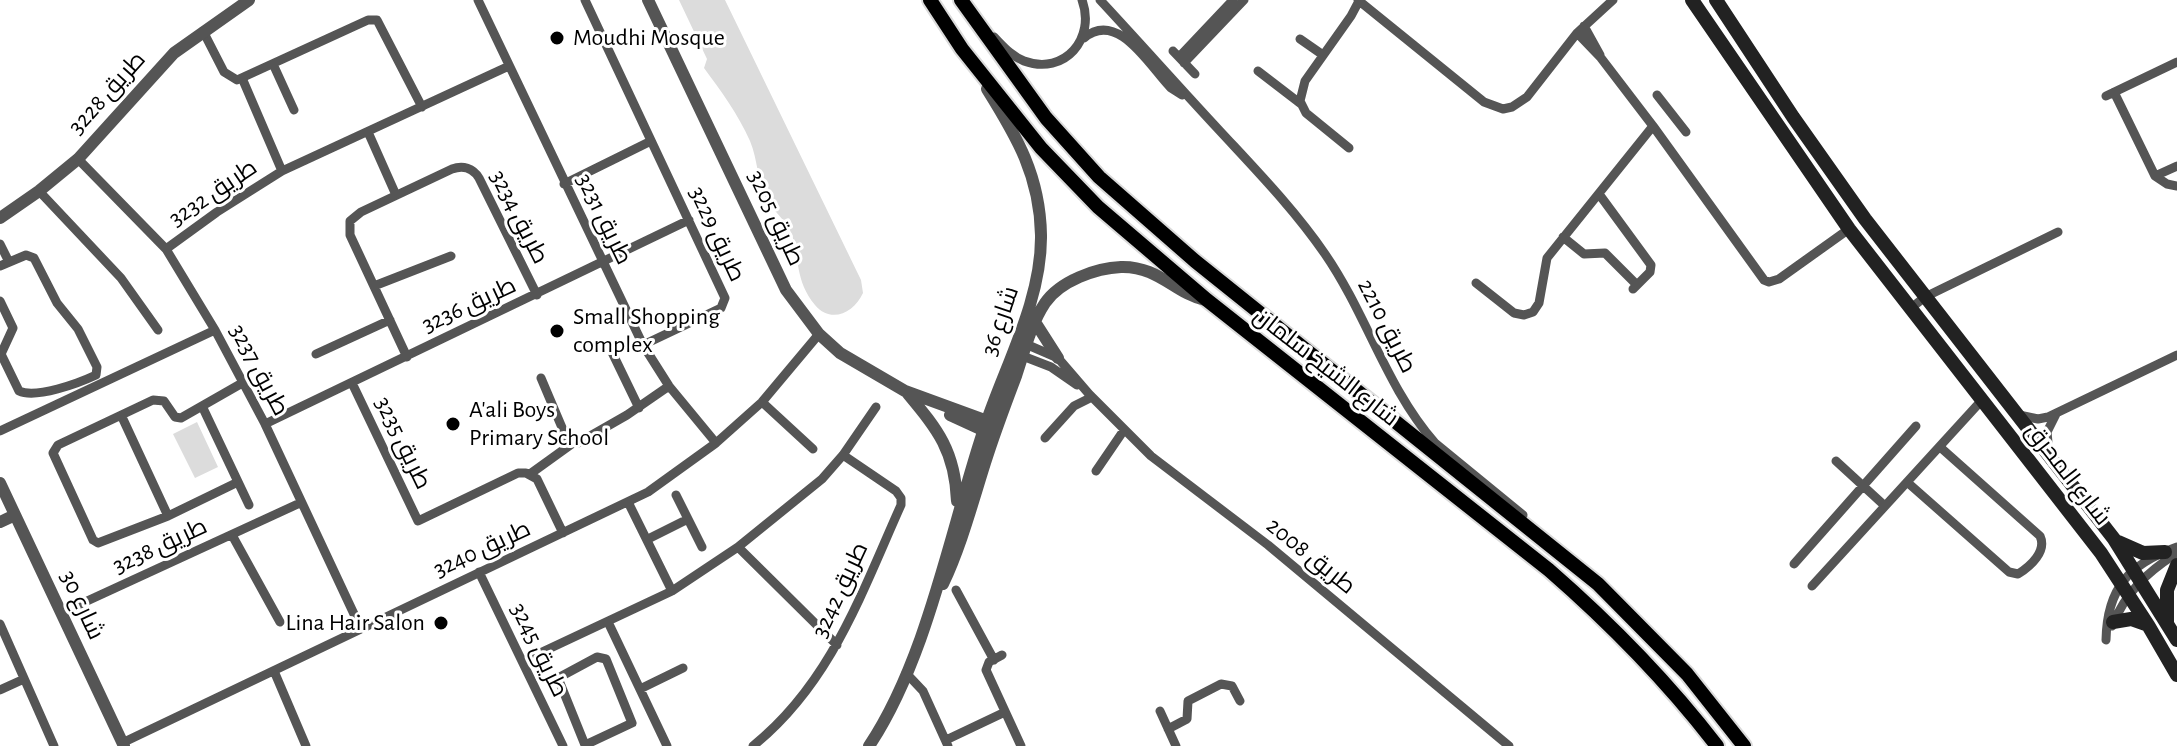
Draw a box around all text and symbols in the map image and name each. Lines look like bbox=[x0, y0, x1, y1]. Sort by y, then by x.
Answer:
place label: Moudhi Mosque bbox=[573, 24, 725, 52]
marker: Moudhi Mosque bbox=[548, 29, 566, 47]
street label: طريق 3228 bbox=[62, 45, 152, 141]
street label: طريق 3232 bbox=[163, 153, 263, 233]
street label: طريق 3234 bbox=[483, 165, 555, 269]
street label: طريق 3205 bbox=[741, 166, 811, 270]
street label: طريق 3231 bbox=[570, 169, 638, 269]
street label: طريق 3229 bbox=[682, 182, 752, 286]
street label: طريق 3236 bbox=[417, 271, 521, 339]
street label: طريق 2210 bbox=[1351, 274, 1423, 378]
street label: شارع 36 bbox=[975, 282, 1025, 360]
street label: شارع الشيخ سلمان bbox=[1248, 301, 1404, 433]
place label: Small Shopping complex bbox=[573, 303, 720, 359]
street label: طريق 3237 bbox=[223, 319, 295, 421]
marker: Small Shopping complex bbox=[548, 322, 566, 340]
street label: طريق 3235 bbox=[368, 392, 438, 494]
place label: A'ali Boys Primary School bbox=[469, 396, 609, 452]
marker: A'ali Boys Primary School bbox=[444, 415, 462, 433]
street label: شارع المحرق bbox=[2019, 417, 2117, 531]
street label: طريق 2008 bbox=[1261, 511, 1361, 601]
street label: طريق 3238 bbox=[108, 512, 212, 580]
street label: طريق 3240 bbox=[429, 514, 535, 584]
street label: طريق 3242 bbox=[805, 538, 875, 642]
street label: شارع 30 bbox=[54, 566, 110, 644]
street label: طريق 3245 bbox=[504, 598, 574, 702]
place label: Lina Hair Salon bbox=[285, 609, 425, 637]
marker: Lina Hair Salon bbox=[432, 614, 450, 632]

